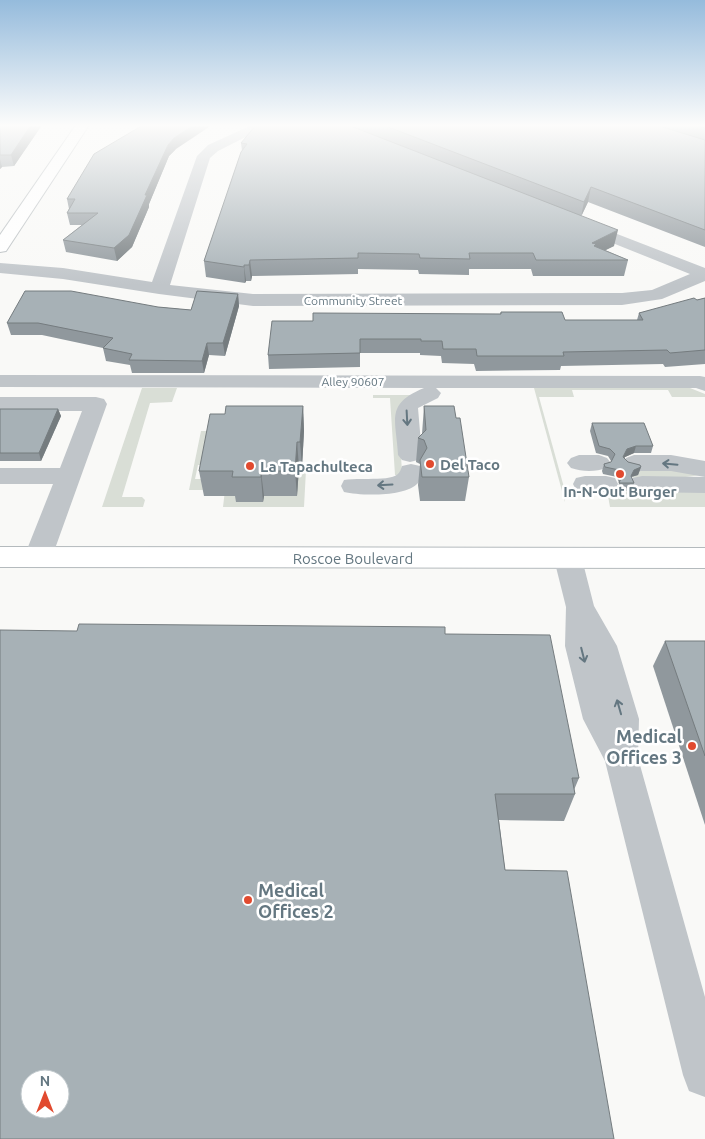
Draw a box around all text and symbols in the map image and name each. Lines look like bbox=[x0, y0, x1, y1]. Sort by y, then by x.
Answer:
street label: Community Street bbox=[304, 294, 403, 307]
street label: Alley 90607 bbox=[321, 375, 385, 388]
one-way arrow bbox=[403, 409, 412, 425]
place label: Del Taco bbox=[440, 456, 500, 473]
place label: La Tapachulteca bbox=[260, 458, 373, 475]
marker: Del Taco bbox=[424, 458, 436, 470]
one-way arrow bbox=[662, 459, 678, 468]
marker: La Tapachulteca bbox=[244, 460, 256, 472]
marker: In-N-Out Burger bbox=[614, 468, 626, 480]
one-way arrow bbox=[377, 481, 393, 490]
place label: In-N-Out Burger bbox=[563, 483, 678, 500]
street label: Roscoe Boulevard bbox=[293, 550, 413, 567]
one-way arrow bbox=[579, 647, 588, 663]
one-way arrow bbox=[614, 699, 624, 715]
place label: Medical Offices 3 bbox=[606, 726, 683, 767]
marker: Medical Offices 3 bbox=[686, 740, 698, 752]
place label: Medical Offices 2 bbox=[258, 880, 334, 921]
marker: Medical Offices 2 bbox=[242, 894, 254, 906]
north arrow bbox=[20, 1069, 70, 1119]
text: N bbox=[40, 1073, 50, 1089]

